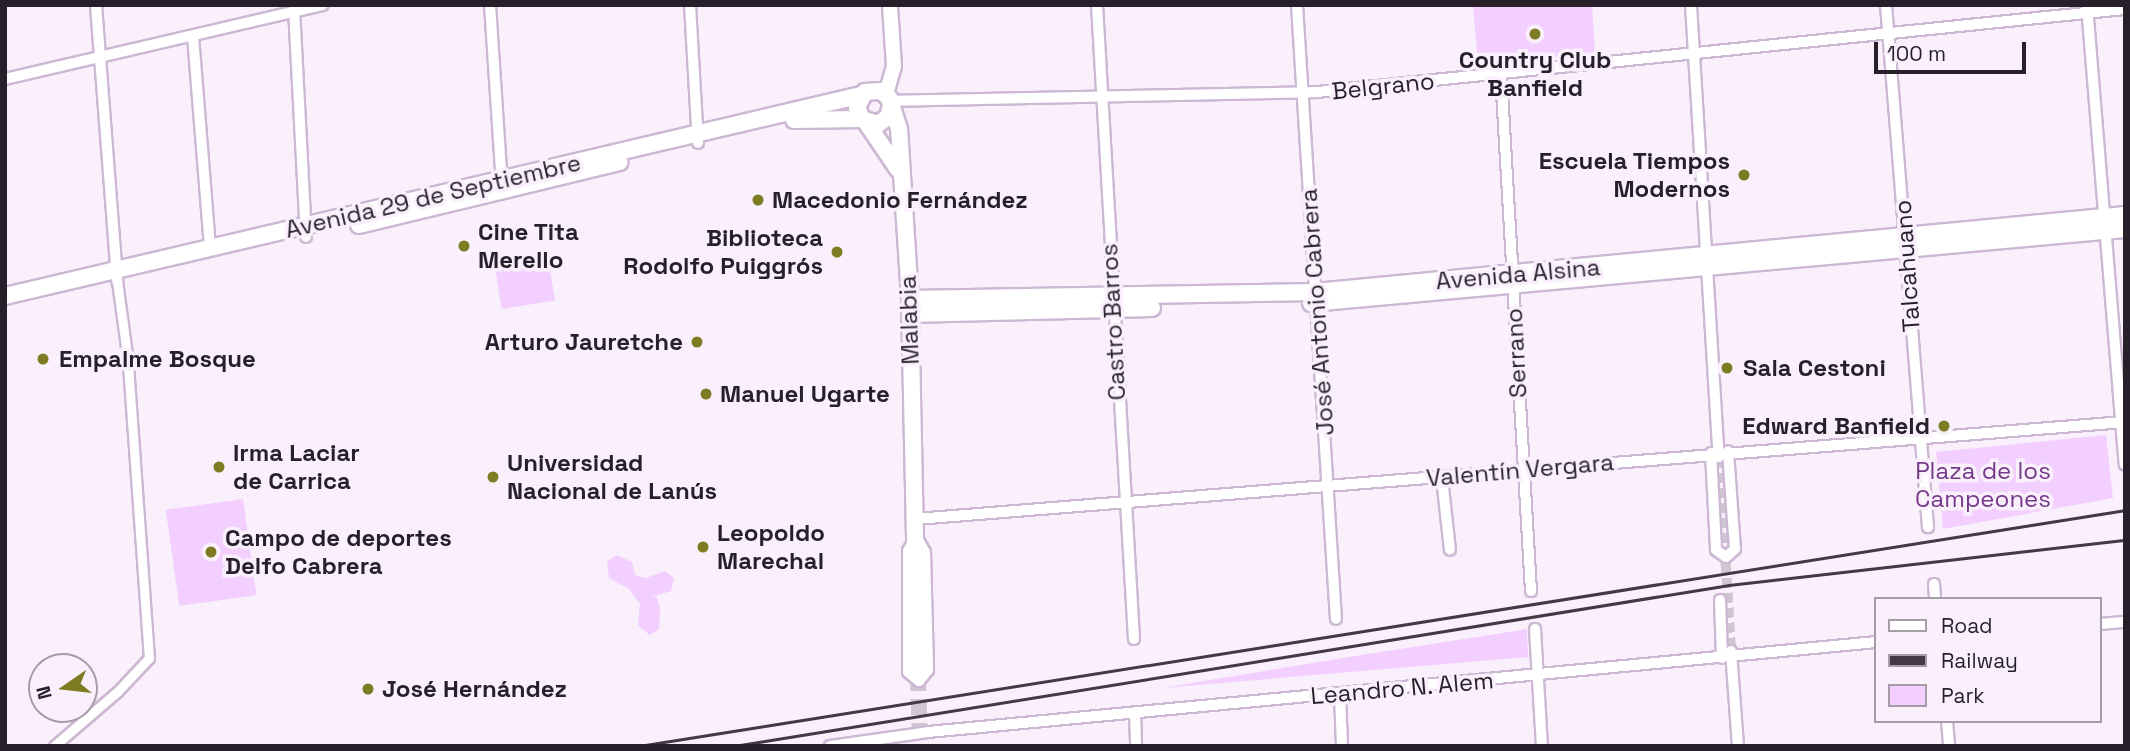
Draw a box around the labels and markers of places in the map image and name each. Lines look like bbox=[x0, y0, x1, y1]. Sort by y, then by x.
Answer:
marker: Country Club Banfield bbox=[1527, 26, 1543, 42]
place label: Country Club Banfield bbox=[1459, 46, 1611, 102]
place label: Escuela Tiempos Modernos bbox=[1538, 147, 1730, 203]
marker: Escuela Tiempos Modernos bbox=[1736, 167, 1752, 183]
place label: Macedonio Fernández bbox=[772, 186, 1028, 214]
marker: Macedonio Fernández bbox=[750, 192, 766, 208]
place label: Cine Tita Merello bbox=[478, 218, 580, 274]
place label: Biblioteca Rodolfo Puiggrós bbox=[623, 224, 823, 280]
marker: Cine Tita Merello bbox=[456, 238, 472, 254]
marker: Biblioteca Rodolfo Puiggrós bbox=[829, 244, 845, 260]
place label: Arturo Jauretche bbox=[485, 328, 683, 356]
marker: Arturo Jauretche bbox=[689, 334, 705, 350]
place label: Empalme Bosque bbox=[59, 345, 256, 373]
marker: Empalme Bosque bbox=[33, 349, 53, 369]
place label: Sala Cestoni bbox=[1743, 354, 1886, 382]
marker: Sala Cestoni bbox=[1717, 358, 1737, 378]
place label: Manuel Ugarte bbox=[720, 380, 890, 408]
marker: Manuel Ugarte bbox=[698, 386, 714, 402]
place label: Edward Banfield bbox=[1742, 412, 1930, 440]
marker: Edward Banfield bbox=[1936, 418, 1952, 434]
place label: Irma Laciar de Carrica bbox=[233, 439, 360, 495]
place label: Universidad Nacional de Lanús bbox=[507, 449, 717, 505]
marker: Irma Laciar de Carrica bbox=[211, 459, 227, 475]
marker: Universidad Nacional de Lanús bbox=[485, 469, 501, 485]
place label: Leopoldo Marechal bbox=[717, 519, 825, 575]
place label: Campo de deportes Delfo Cabrera bbox=[225, 524, 452, 580]
marker: Leopoldo Marechal bbox=[695, 539, 711, 555]
marker: Campo de deportes Delfo Cabrera bbox=[203, 544, 219, 560]
place label: José Hernández bbox=[382, 675, 567, 703]
marker: José Hernández bbox=[360, 681, 376, 697]

